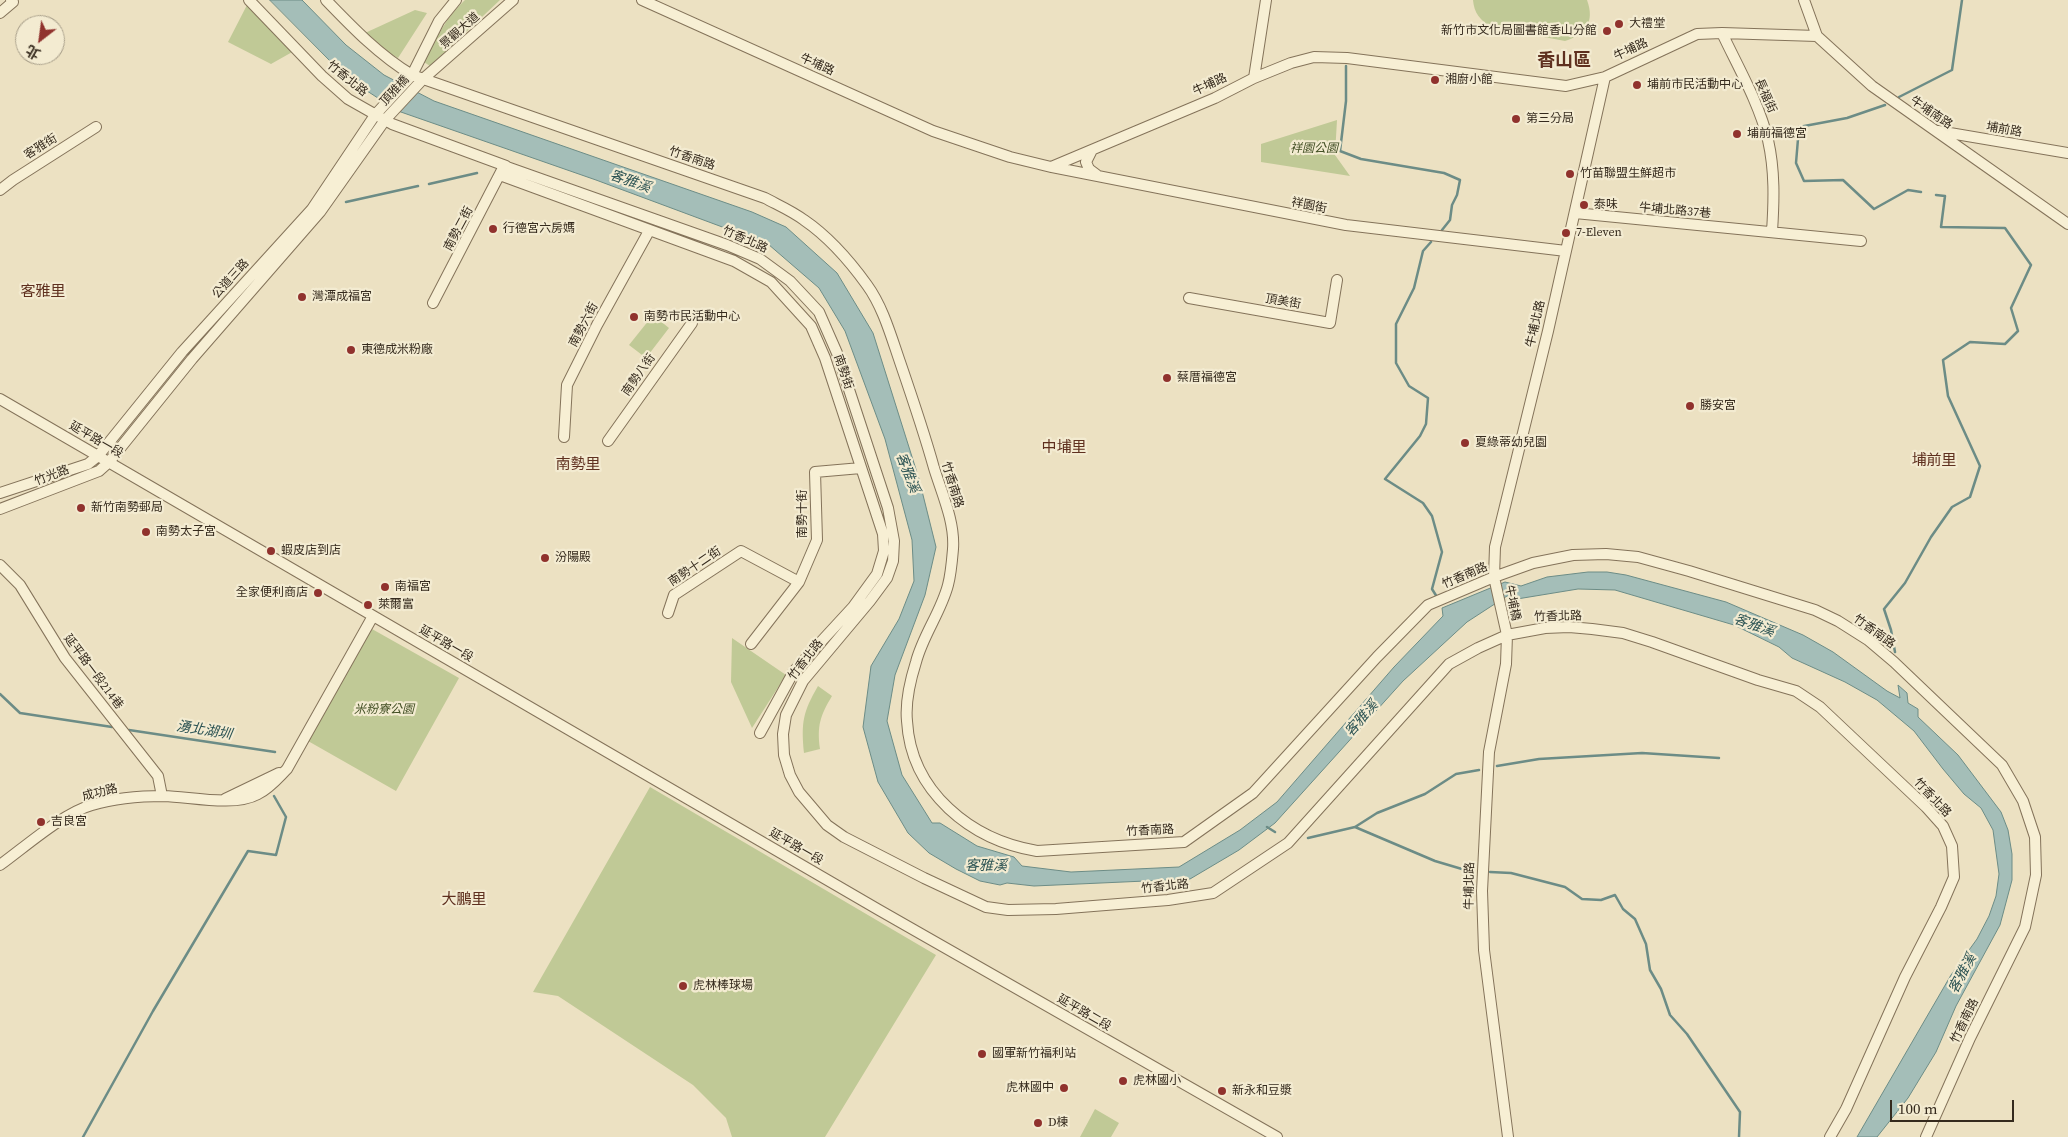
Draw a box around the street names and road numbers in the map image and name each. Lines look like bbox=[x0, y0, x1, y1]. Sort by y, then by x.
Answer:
street label: 景觀大道 bbox=[437, 10, 483, 52]
street label: 牛埔路 bbox=[1612, 36, 1650, 64]
street label: 牛埔路 bbox=[798, 51, 836, 79]
street label: 竹香北路 bbox=[324, 58, 370, 100]
street label: 牛埔路 bbox=[1191, 71, 1229, 99]
street label: 頂雅橋 bbox=[377, 73, 413, 109]
street label: 長福街 bbox=[1751, 77, 1779, 115]
street label: 牛埔南路 bbox=[1907, 94, 1955, 132]
street label: 埔前路 bbox=[1985, 120, 2023, 140]
street label: 客雅街 bbox=[22, 131, 60, 163]
street label: 竹香南路 bbox=[667, 144, 717, 174]
street label: 祥園街 bbox=[1290, 195, 1328, 217]
street label: 牛埔北路37巷 bbox=[1639, 201, 1711, 221]
street label: 南勢二街 bbox=[441, 204, 477, 254]
street label: 竹香北路 bbox=[720, 224, 770, 256]
street label: 公道三路 bbox=[210, 256, 252, 302]
street label: 頂美街 bbox=[1264, 292, 1302, 312]
street label: 牛埔北路 bbox=[1524, 299, 1548, 349]
street label: 南勢六街 bbox=[566, 300, 602, 350]
street label: 南勢八街 bbox=[619, 351, 659, 399]
street label: 南勢街 bbox=[830, 353, 856, 391]
street label: 延平路一段 bbox=[66, 419, 126, 461]
street label: 竹香南路 bbox=[938, 460, 966, 510]
street label: 竹光路 bbox=[33, 463, 71, 489]
street label: 南勢十街 bbox=[796, 490, 810, 538]
street label: 南勢十二街 bbox=[666, 544, 724, 590]
street label: 竹香南路 bbox=[1440, 560, 1490, 592]
street label: 牛埔橋 bbox=[1501, 584, 1523, 622]
street label: 竹香北路 bbox=[1534, 609, 1582, 625]
street label: 竹香南路 bbox=[1850, 612, 1898, 652]
street label: 延平路一段 bbox=[416, 623, 476, 665]
street label: 延平路一段214巷 bbox=[60, 632, 126, 712]
street label: 竹香北路 bbox=[786, 637, 826, 683]
street label: 竹香北路 bbox=[1910, 776, 1954, 820]
street label: 成功路 bbox=[81, 782, 119, 804]
street label: 竹香南路 bbox=[1126, 823, 1174, 839]
street label: 延平路一段 bbox=[766, 826, 826, 868]
street label: 牛埔北路 bbox=[1462, 862, 1478, 910]
street label: 竹香北路 bbox=[1140, 877, 1190, 897]
street label: 延平路二段 bbox=[1054, 992, 1114, 1034]
street label: 竹香南路 bbox=[1948, 996, 1982, 1046]

